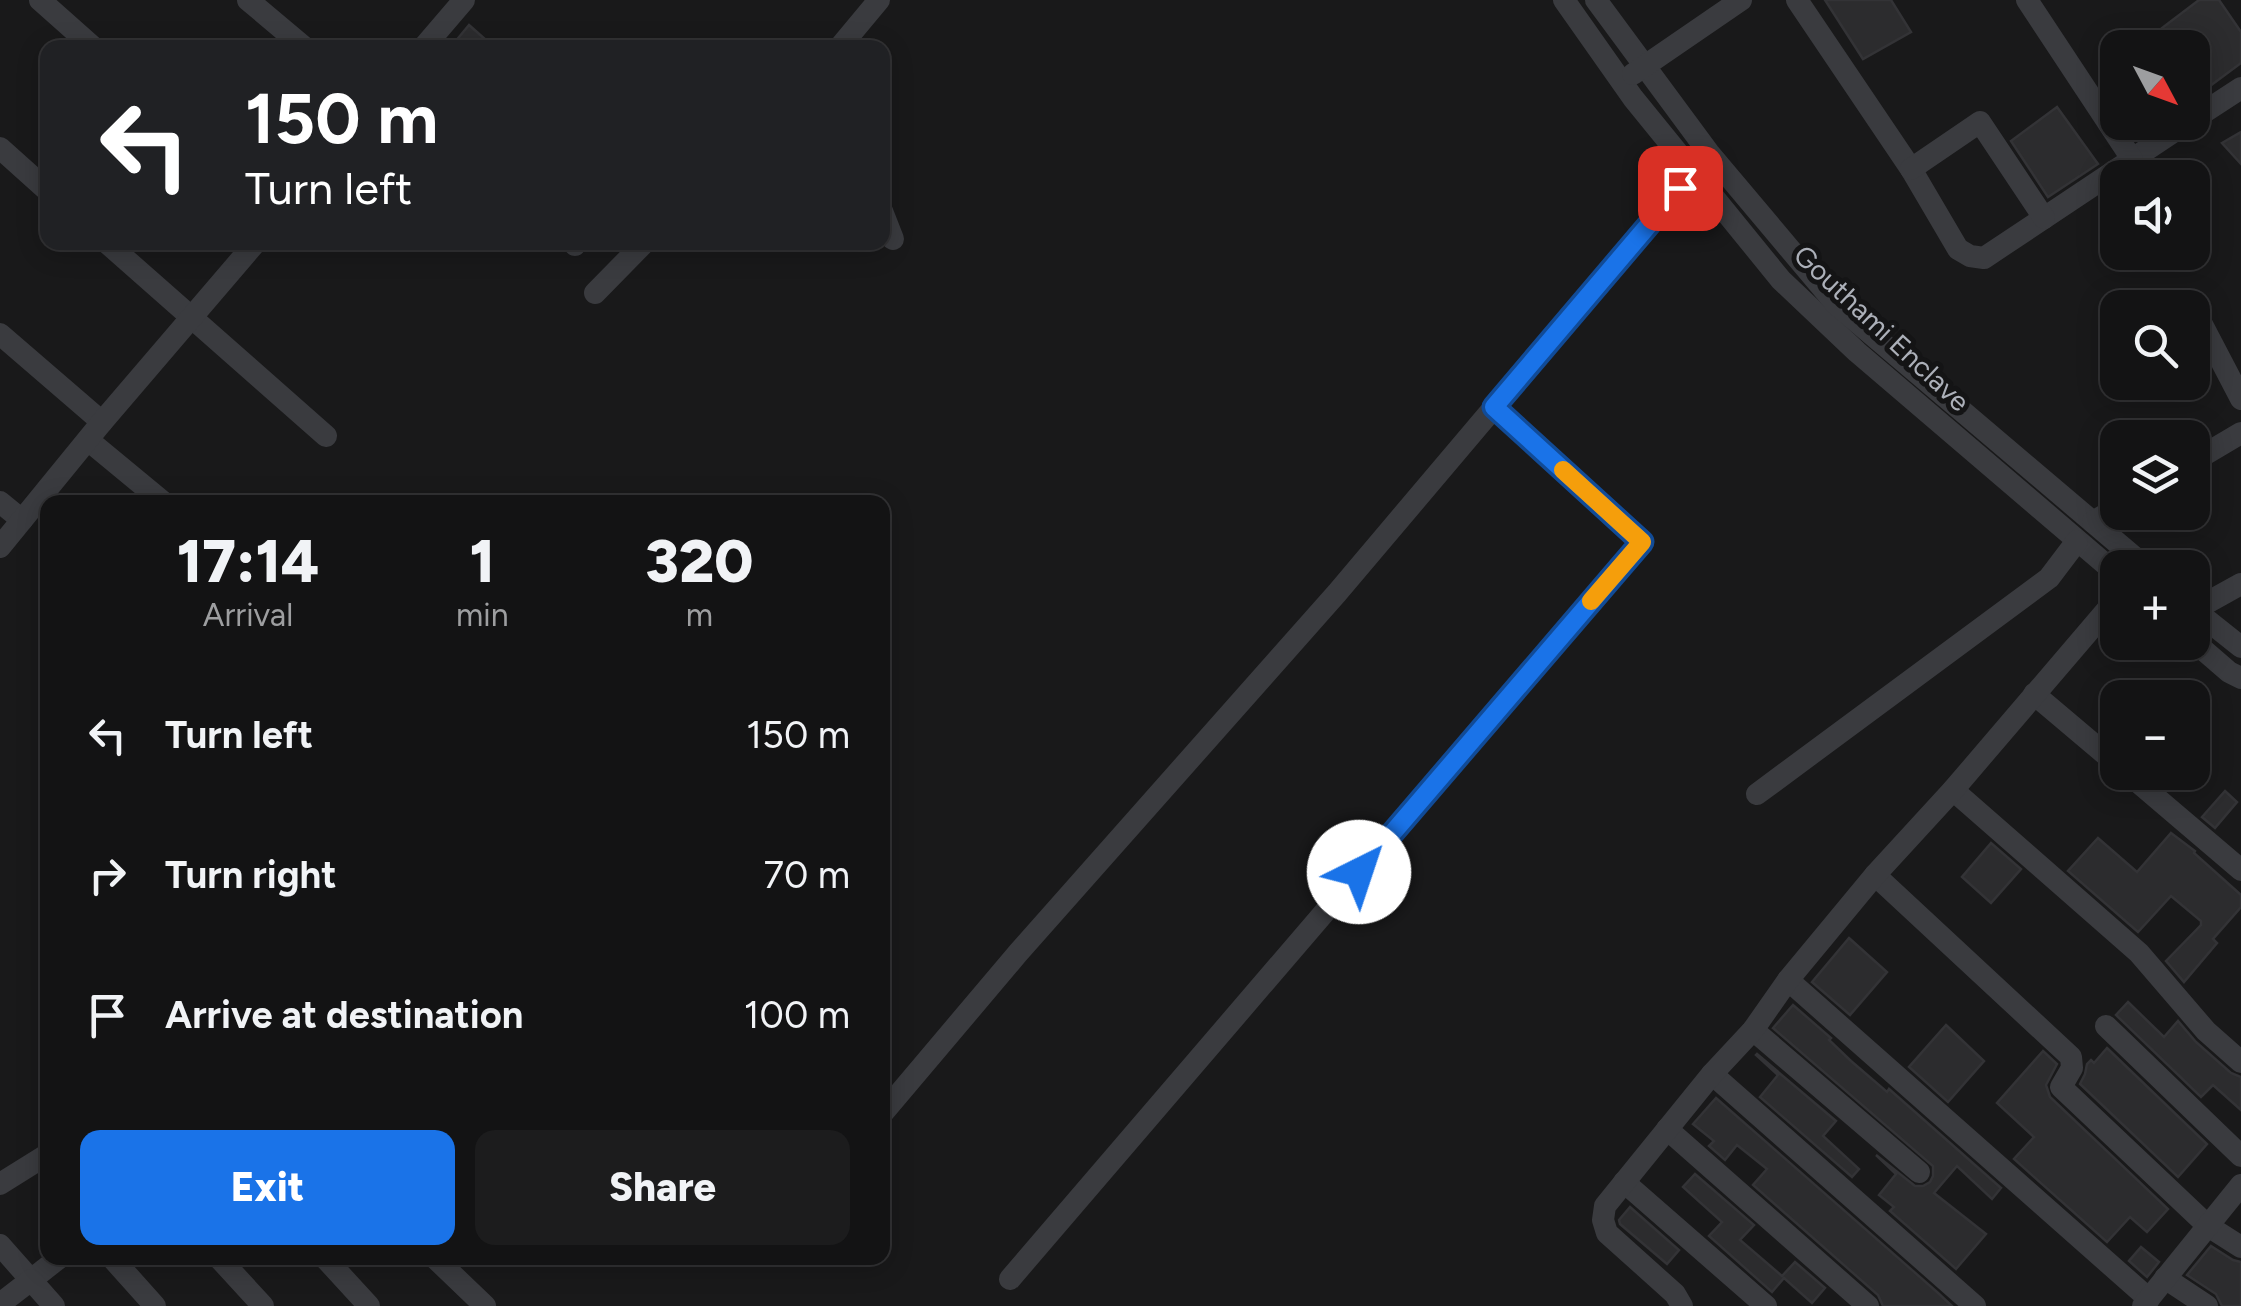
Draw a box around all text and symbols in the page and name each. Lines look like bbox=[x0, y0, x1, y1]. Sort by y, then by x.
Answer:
north arrow bbox=[2100, 30, 2210, 140]
map controls bbox=[2100, 30, 2210, 790]
text: 150 m bbox=[245, 76, 438, 161]
icon: left bbox=[80, 80, 210, 210]
pin bbox=[1638, 146, 1723, 231]
button: sound bbox=[2100, 160, 2210, 270]
text: Turn left bbox=[245, 161, 412, 215]
icon: arrive bbox=[1653, 161, 1708, 216]
street label: Gouthami Enclave bbox=[1787, 238, 1977, 418]
button: search bbox=[2100, 290, 2210, 400]
button: layers bbox=[2100, 420, 2210, 530]
text: 17:14 bbox=[177, 525, 319, 597]
text: 1 bbox=[470, 525, 495, 597]
text: 320 bbox=[645, 525, 753, 597]
button: + bbox=[2100, 550, 2210, 660]
text: Arrival bbox=[203, 596, 293, 634]
text: min bbox=[456, 596, 509, 634]
text: m bbox=[686, 596, 713, 634]
button: − bbox=[2100, 680, 2210, 790]
icon: left bbox=[80, 708, 135, 763]
text: Turn left bbox=[165, 712, 313, 758]
text: 150 m bbox=[746, 712, 850, 758]
position arrow bbox=[1307, 820, 1411, 924]
icon: right bbox=[80, 848, 135, 903]
text: Turn right bbox=[165, 852, 337, 898]
text: 70 m bbox=[764, 852, 850, 898]
icon: arrive bbox=[80, 988, 135, 1043]
text: Arrive at destination bbox=[165, 992, 523, 1038]
text: 100 m bbox=[744, 992, 850, 1038]
button: Exit bbox=[80, 1130, 455, 1245]
button: Share bbox=[475, 1130, 850, 1245]

